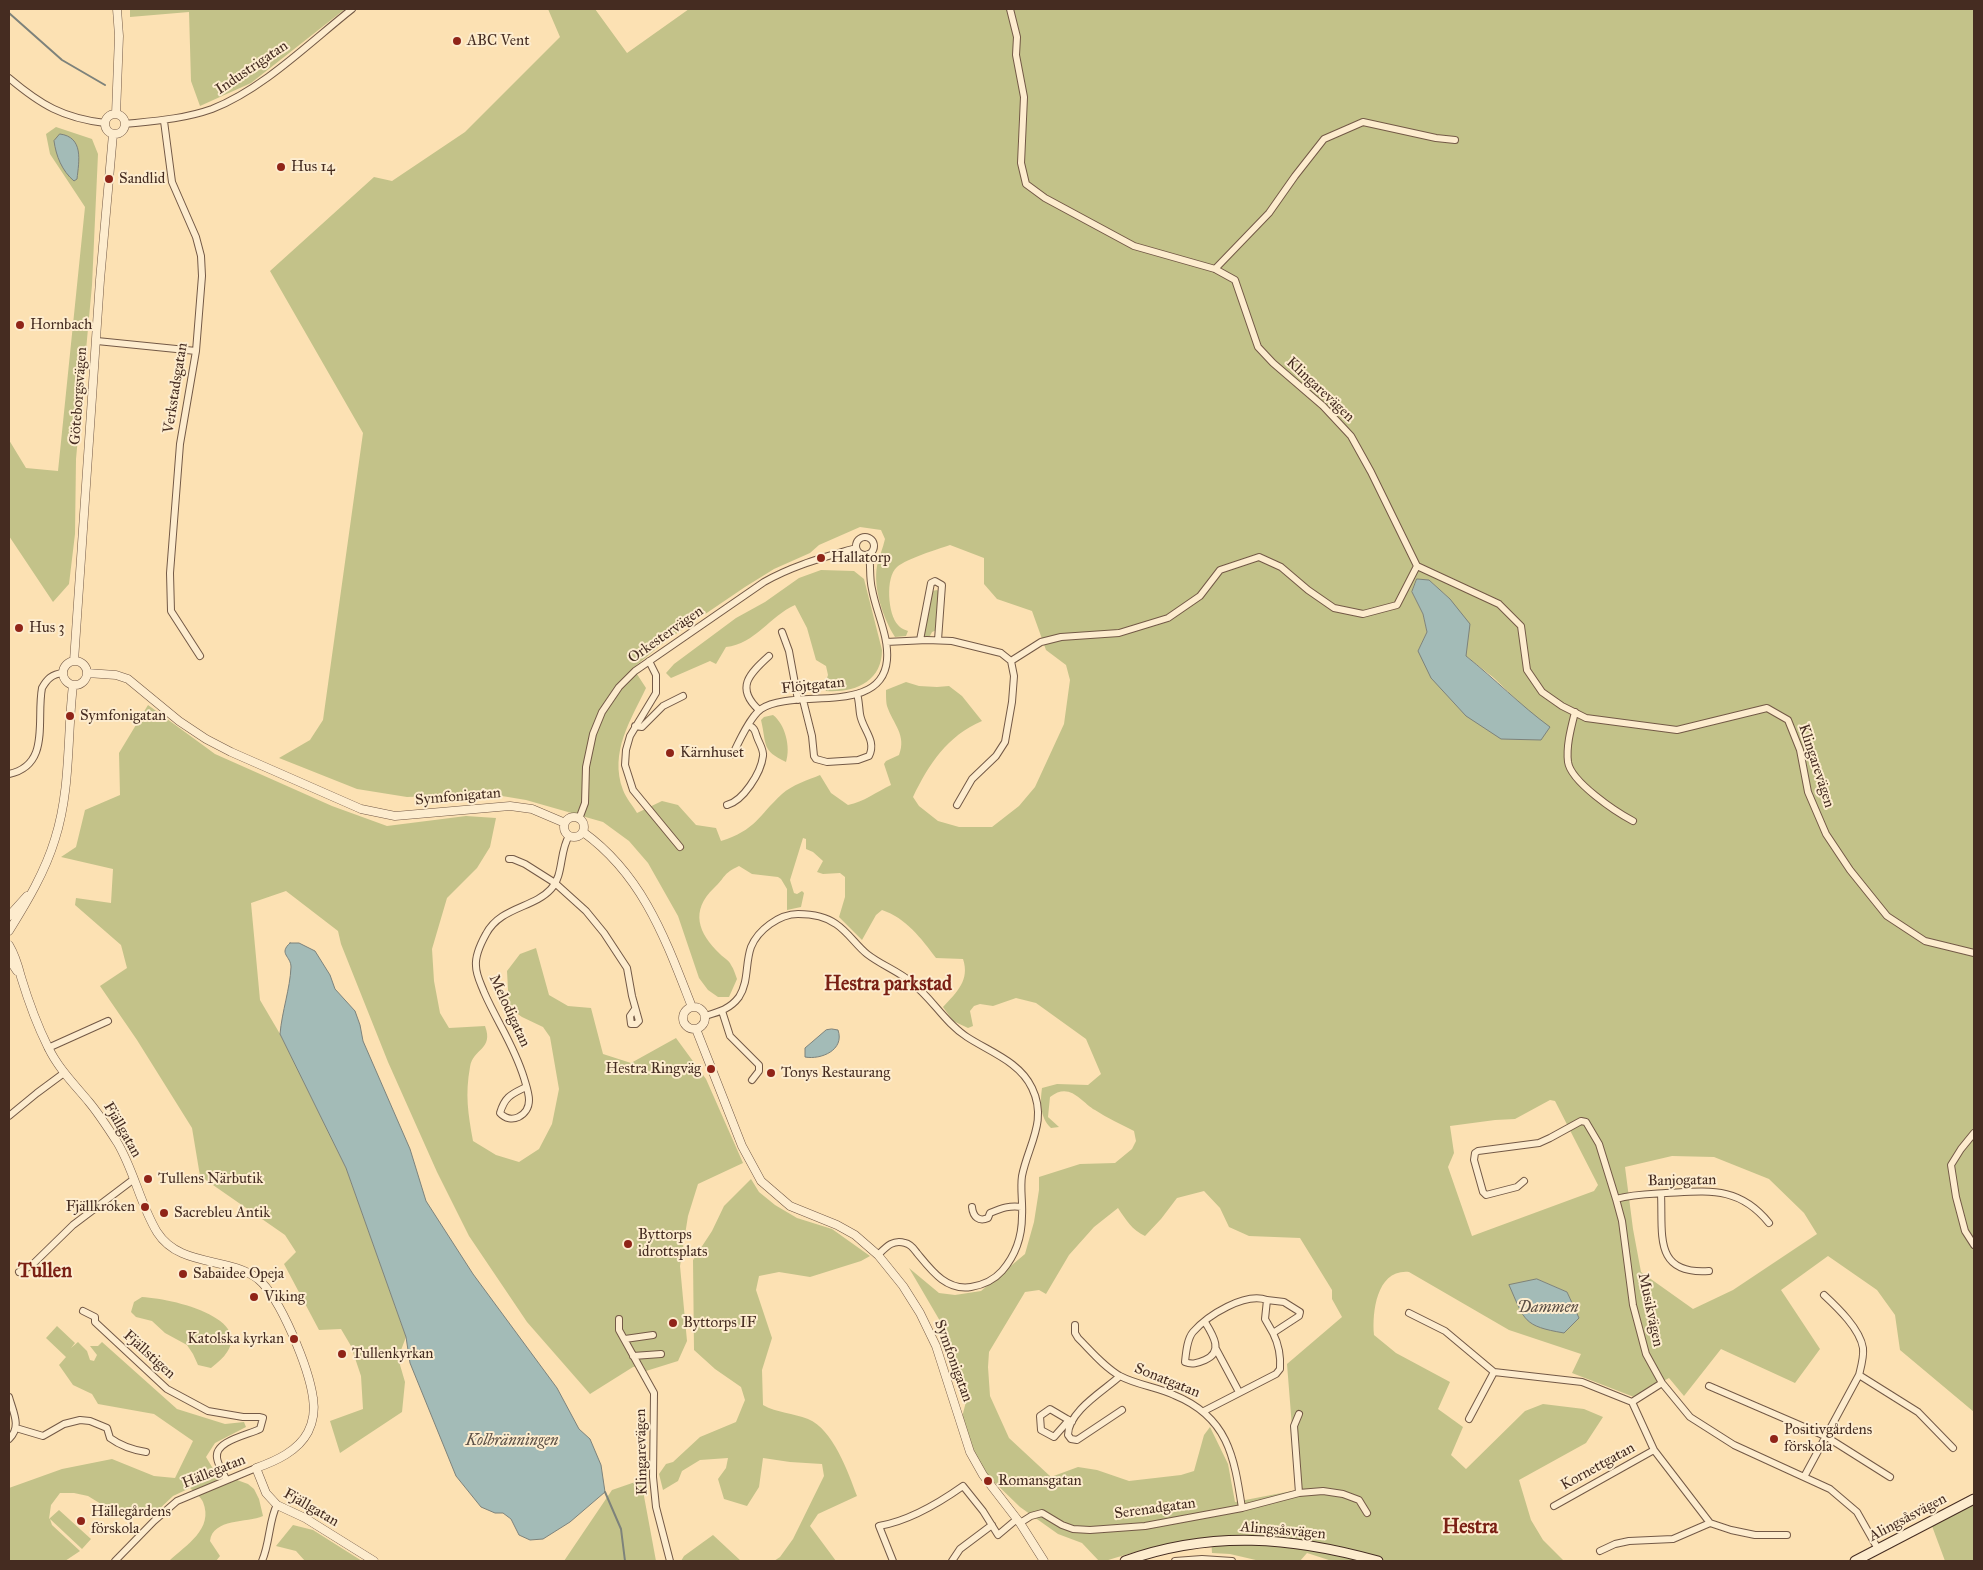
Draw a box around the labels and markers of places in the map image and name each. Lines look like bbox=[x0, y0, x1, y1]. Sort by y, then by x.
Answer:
place label: ABC Vent bbox=[467, 32, 529, 50]
marker: ABC Vent bbox=[451, 35, 463, 47]
place label: Hus 14 bbox=[291, 158, 335, 176]
marker: Hus 14 bbox=[275, 161, 287, 173]
place label: Sandlid bbox=[119, 170, 165, 188]
marker: Sandlid bbox=[103, 173, 115, 185]
place label: Hornbach bbox=[30, 316, 92, 334]
marker: Hornbach bbox=[14, 319, 26, 331]
place label: Hallatorp bbox=[831, 549, 891, 567]
marker: Hallatorp bbox=[815, 552, 827, 564]
place label: Hus 3 bbox=[29, 619, 65, 637]
marker: Hus 3 bbox=[13, 622, 25, 634]
place label: Symfonigatan bbox=[80, 707, 166, 725]
marker: Symfonigatan bbox=[64, 710, 76, 722]
place label: Kärnhuset bbox=[680, 744, 744, 762]
marker: Kärnhuset bbox=[664, 747, 676, 759]
place label: Hestra Ringväg bbox=[605, 1060, 701, 1078]
marker: Hestra Ringväg bbox=[705, 1063, 717, 1075]
place label: Tonys Restaurang bbox=[781, 1064, 890, 1082]
marker: Tonys Restaurang bbox=[765, 1067, 777, 1079]
place label: Tullens Närbutik bbox=[158, 1170, 263, 1188]
marker: Tullens Närbutik bbox=[142, 1173, 154, 1185]
place label: Fjällkroken bbox=[66, 1198, 135, 1216]
marker: Fjällkroken bbox=[139, 1201, 151, 1213]
place label: Sacrebleu Antik bbox=[174, 1204, 270, 1222]
marker: Sacrebleu Antik bbox=[158, 1207, 170, 1219]
place label: Byttorps idrottsplats bbox=[638, 1226, 707, 1261]
marker: Byttorps idrottsplats bbox=[622, 1238, 634, 1250]
place label: Sabaidee Opeja bbox=[193, 1265, 284, 1283]
marker: Sabaidee Opeja bbox=[177, 1268, 189, 1280]
place label: Viking bbox=[264, 1288, 305, 1306]
marker: Viking bbox=[248, 1291, 260, 1303]
place label: Byttorps IF bbox=[683, 1314, 756, 1332]
marker: Byttorps IF bbox=[667, 1317, 679, 1329]
place label: Katolska kyrkan bbox=[187, 1330, 284, 1348]
marker: Katolska kyrkan bbox=[288, 1333, 300, 1345]
place label: Tullenkyrkan bbox=[352, 1345, 433, 1363]
marker: Tullenkyrkan bbox=[336, 1348, 348, 1360]
place label: Positivgårdens förskola bbox=[1784, 1421, 1872, 1456]
marker: Positivgårdens förskola bbox=[1768, 1433, 1780, 1445]
place label: Romansgatan bbox=[998, 1472, 1082, 1490]
marker: Romansgatan bbox=[982, 1475, 994, 1487]
place label: Hällegårdens förskola bbox=[91, 1503, 171, 1538]
marker: Hällegårdens förskola bbox=[75, 1515, 87, 1527]

